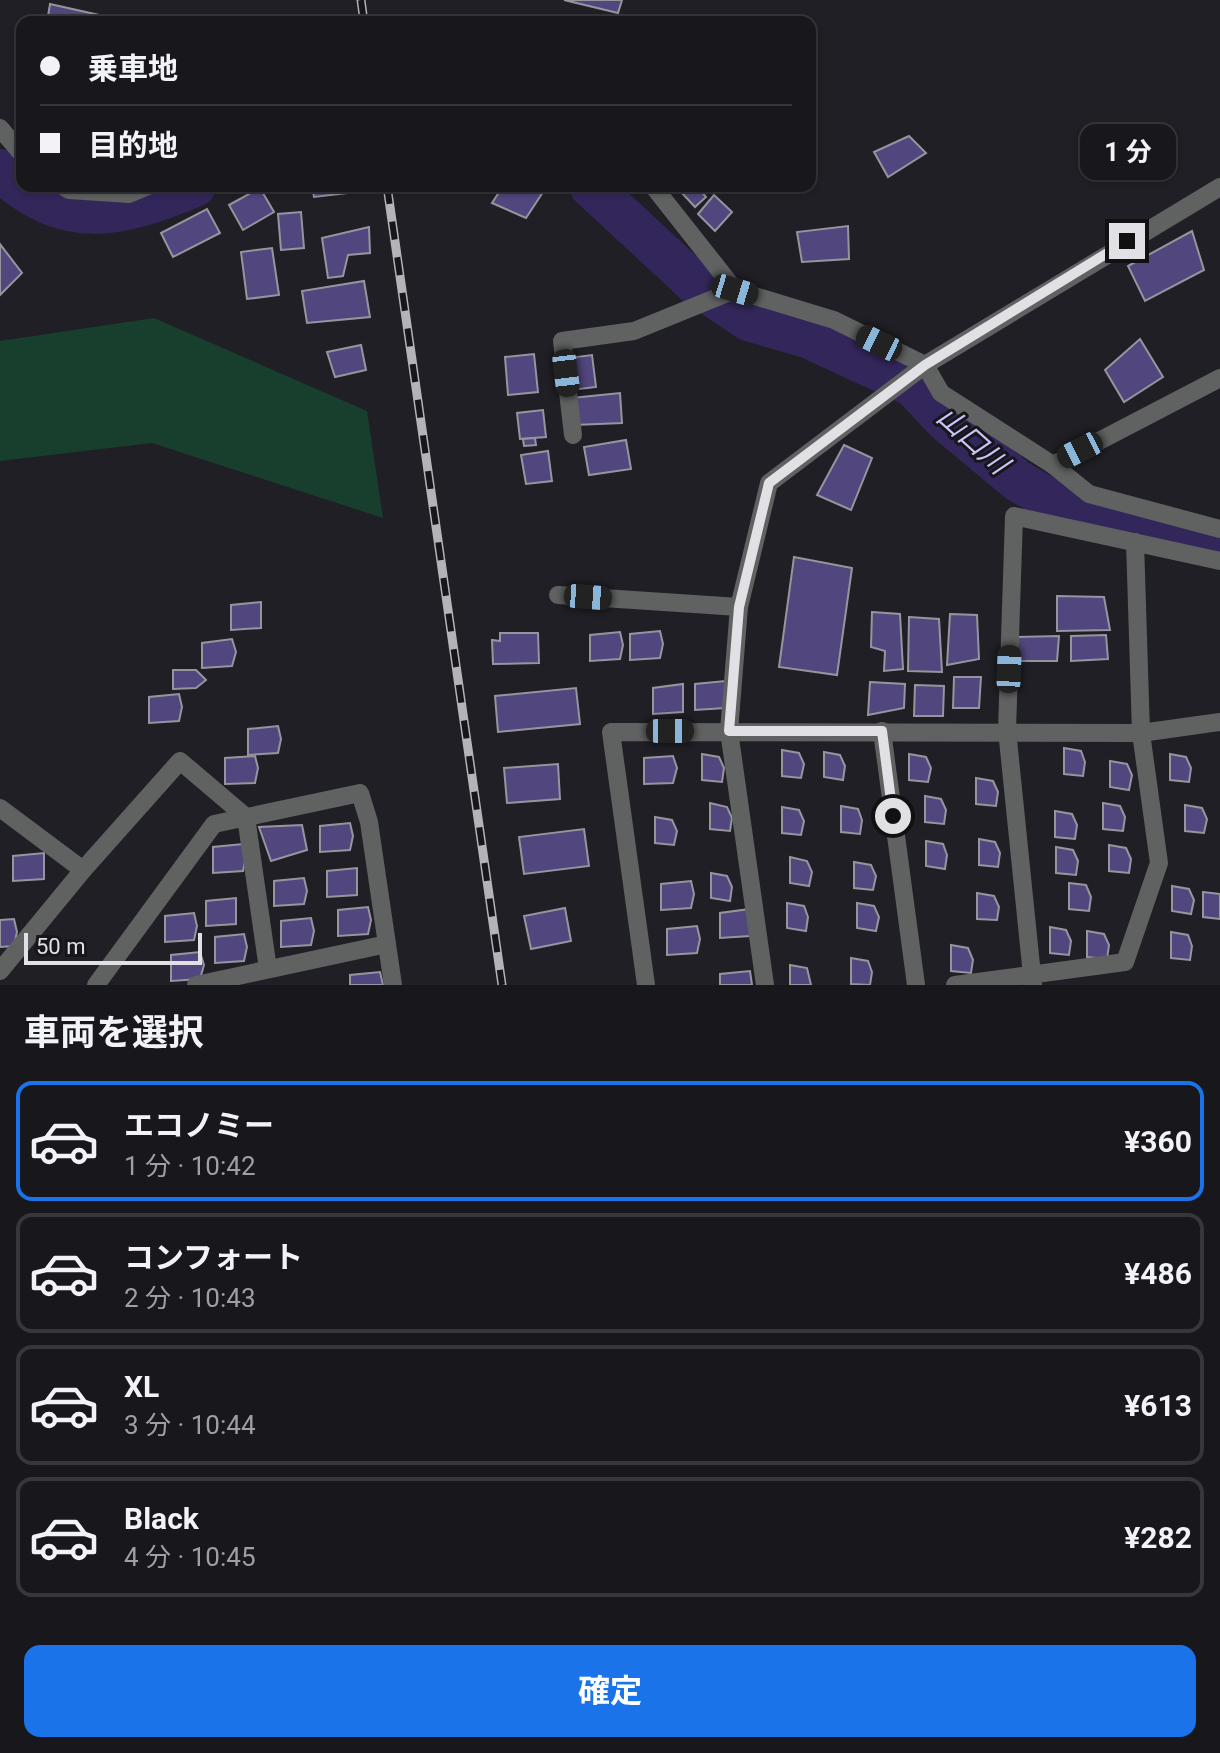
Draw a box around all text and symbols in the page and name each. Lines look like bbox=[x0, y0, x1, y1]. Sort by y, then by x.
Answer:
text: 乗車地 bbox=[88, 51, 178, 86]
callout: 1 分 bbox=[1079, 125, 1175, 181]
text: 目的地 bbox=[88, 128, 178, 163]
text: 1 分 bbox=[1104, 137, 1152, 167]
route end bbox=[1109, 223, 1145, 259]
car bbox=[709, 272, 761, 308]
car bbox=[852, 322, 906, 364]
car bbox=[551, 348, 581, 398]
water label: 山口川 bbox=[930, 400, 1017, 483]
car bbox=[1053, 428, 1107, 472]
car bbox=[563, 583, 613, 611]
car bbox=[996, 645, 1022, 693]
car bbox=[646, 719, 694, 743]
route start bbox=[875, 798, 911, 834]
scale bar bbox=[24, 929, 202, 965]
text: 50 m bbox=[36, 934, 85, 959]
text: 車両を選択 bbox=[24, 1012, 204, 1054]
icon: car bbox=[28, 1105, 100, 1177]
text: エコノミー bbox=[124, 1108, 274, 1143]
text: ¥360 bbox=[1124, 1124, 1192, 1159]
text: 1 分 · 10:42 bbox=[124, 1151, 256, 1181]
icon: car bbox=[28, 1237, 100, 1309]
text: コンフォート bbox=[124, 1240, 303, 1275]
text: ¥486 bbox=[1124, 1256, 1192, 1291]
text: 2 分 · 10:43 bbox=[124, 1283, 256, 1313]
icon: car bbox=[28, 1369, 100, 1441]
text: XL bbox=[124, 1369, 159, 1404]
text: ¥613 bbox=[1124, 1388, 1192, 1423]
text: 3 分 · 10:44 bbox=[124, 1410, 256, 1440]
icon: car bbox=[28, 1501, 100, 1573]
text: Black bbox=[124, 1501, 199, 1536]
text: ¥282 bbox=[1124, 1520, 1192, 1555]
text: 4 分 · 10:45 bbox=[124, 1542, 256, 1572]
button: 確定 bbox=[24, 1645, 1196, 1737]

